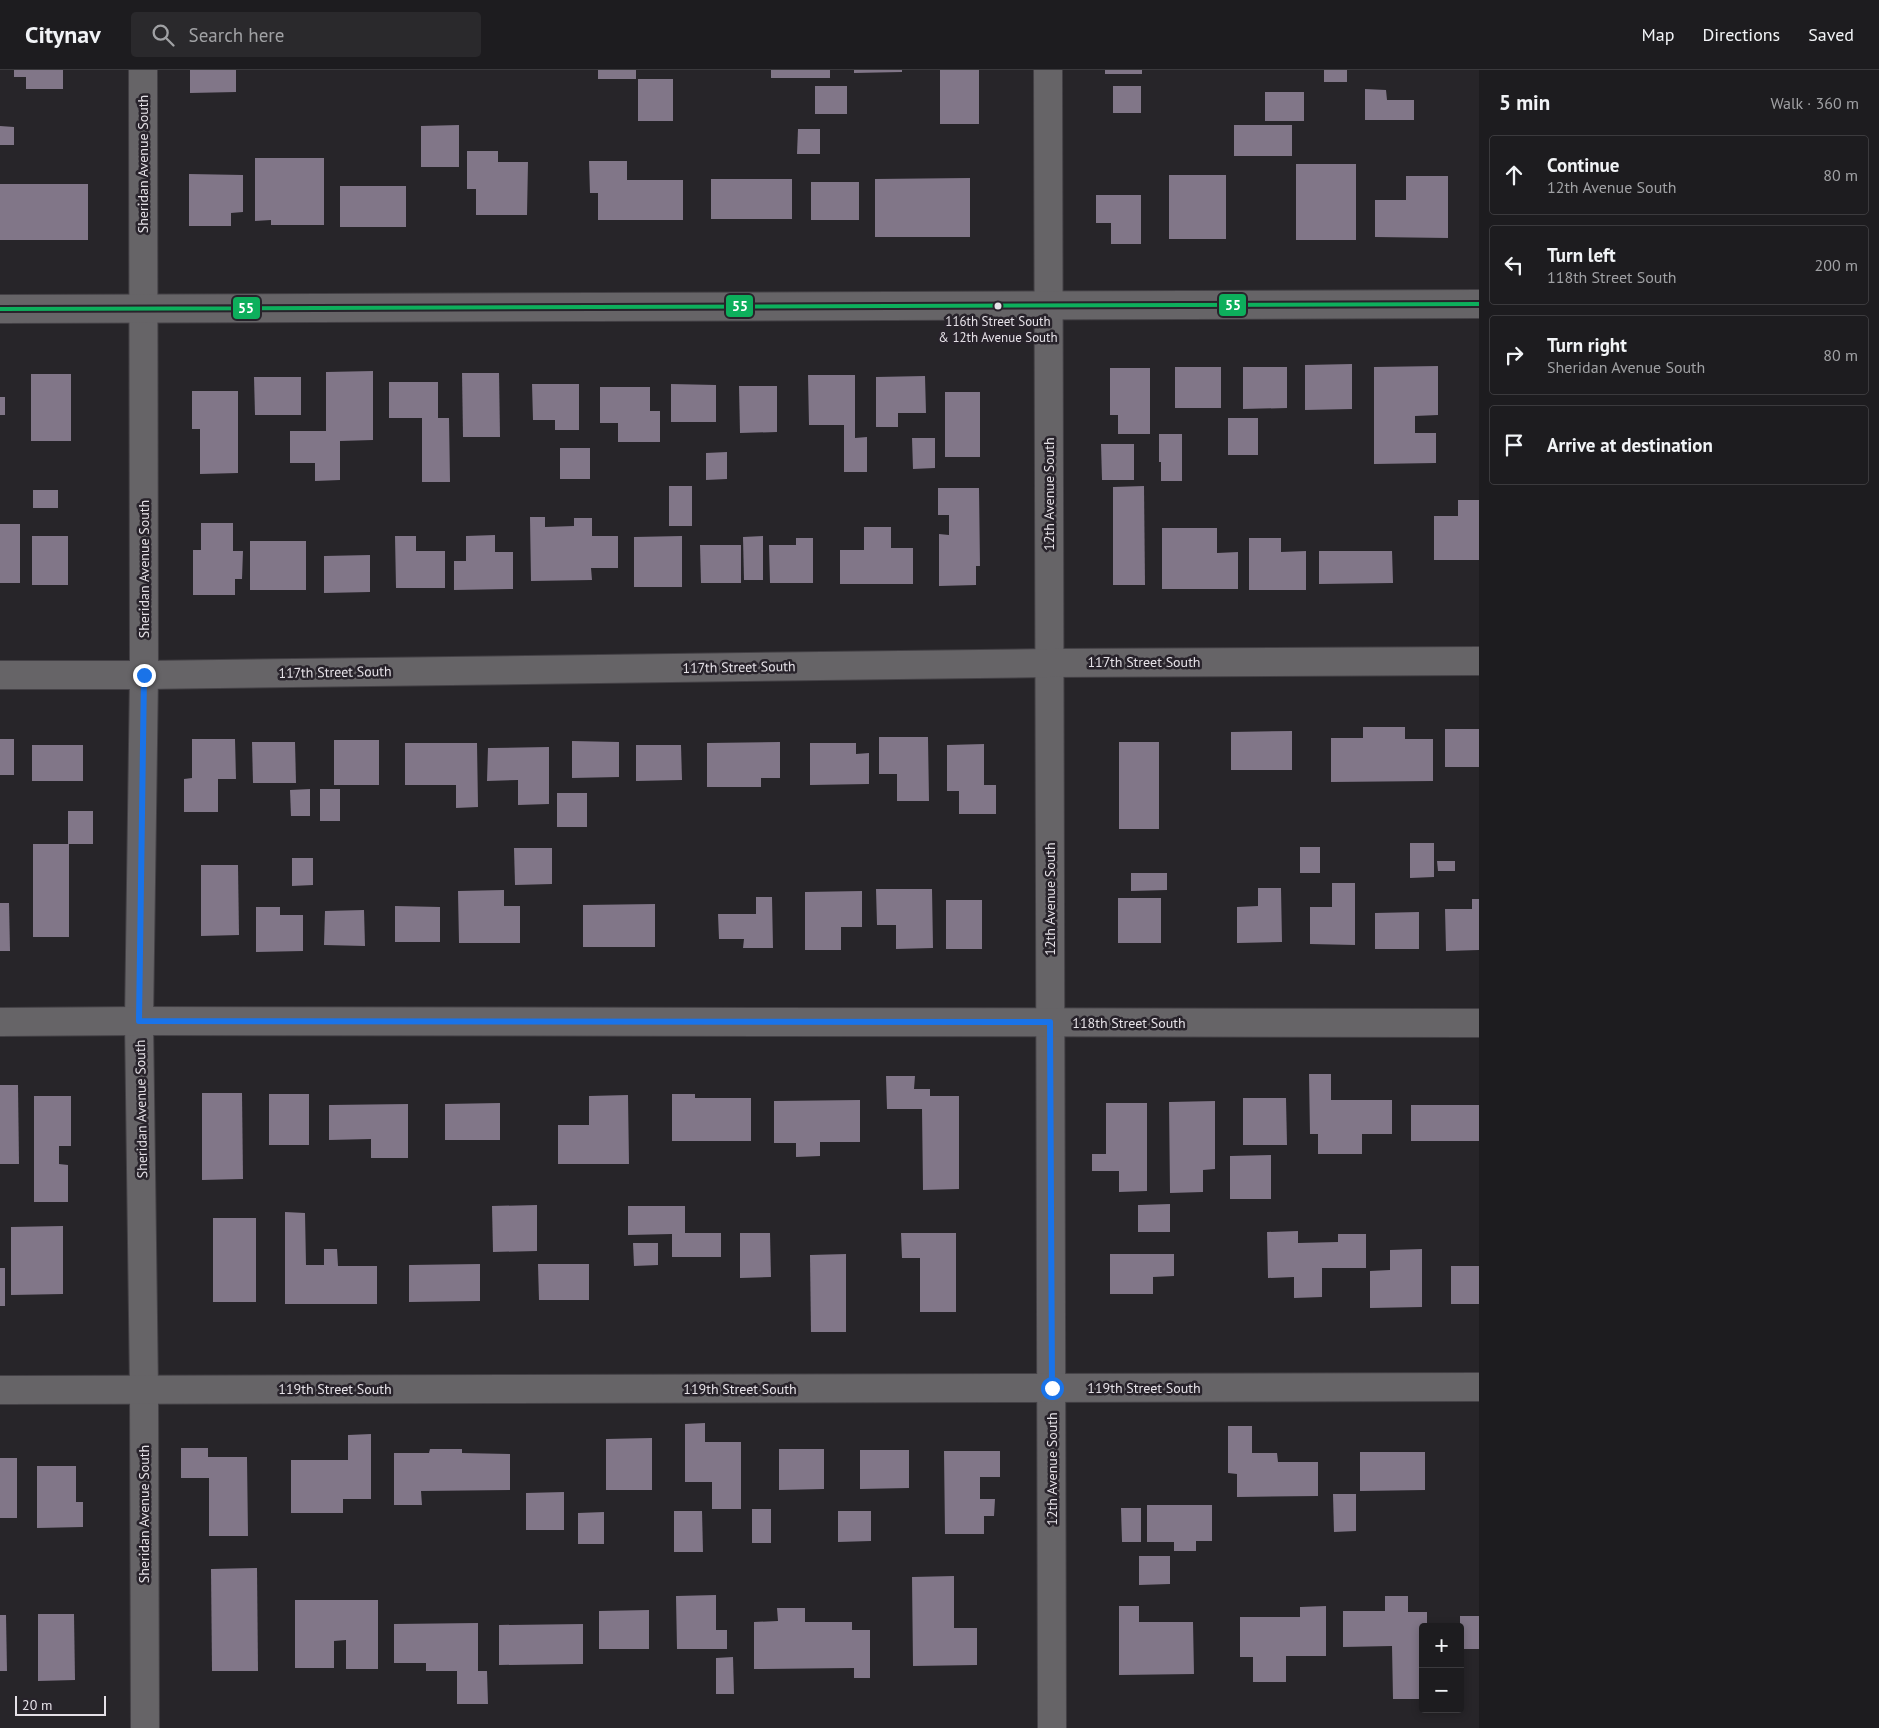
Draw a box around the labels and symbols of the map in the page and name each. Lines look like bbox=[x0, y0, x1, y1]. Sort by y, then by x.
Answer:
street label: Sheridan Avenue South bbox=[134, 95, 152, 233]
line badge: 55 bbox=[1218, 293, 1247, 317]
line badge: 55 bbox=[725, 294, 754, 318]
line badge: 55 bbox=[232, 296, 261, 320]
text: 55 bbox=[1225, 296, 1241, 314]
text: 55 bbox=[732, 297, 748, 315]
text: 55 bbox=[238, 299, 254, 317]
marker: 116th Street South & 12th Avenue South bbox=[993, 301, 1003, 311]
place label: 116th Street South & 12th Avenue South bbox=[938, 313, 1058, 346]
street label: 12th Avenue South bbox=[1040, 437, 1058, 551]
street label: Sheridan Avenue South bbox=[135, 500, 153, 638]
street label: 117th Street South bbox=[1087, 653, 1201, 671]
street label: 117th Street South bbox=[682, 657, 796, 677]
street label: 117th Street South bbox=[278, 662, 392, 682]
route end bbox=[133, 664, 156, 687]
street label: 12th Avenue South bbox=[1041, 842, 1059, 956]
street label: 118th Street South bbox=[1072, 1014, 1186, 1032]
street label: Sheridan Avenue South bbox=[131, 1040, 151, 1178]
route start bbox=[1041, 1377, 1064, 1400]
street label: 119th Street South bbox=[1087, 1379, 1201, 1397]
street label: 119th Street South bbox=[278, 1380, 392, 1398]
street label: 119th Street South bbox=[683, 1380, 797, 1398]
street label: 12th Avenue South bbox=[1043, 1412, 1061, 1526]
street label: Sheridan Avenue South bbox=[135, 1445, 153, 1583]
scale bar bbox=[15, 1693, 106, 1716]

